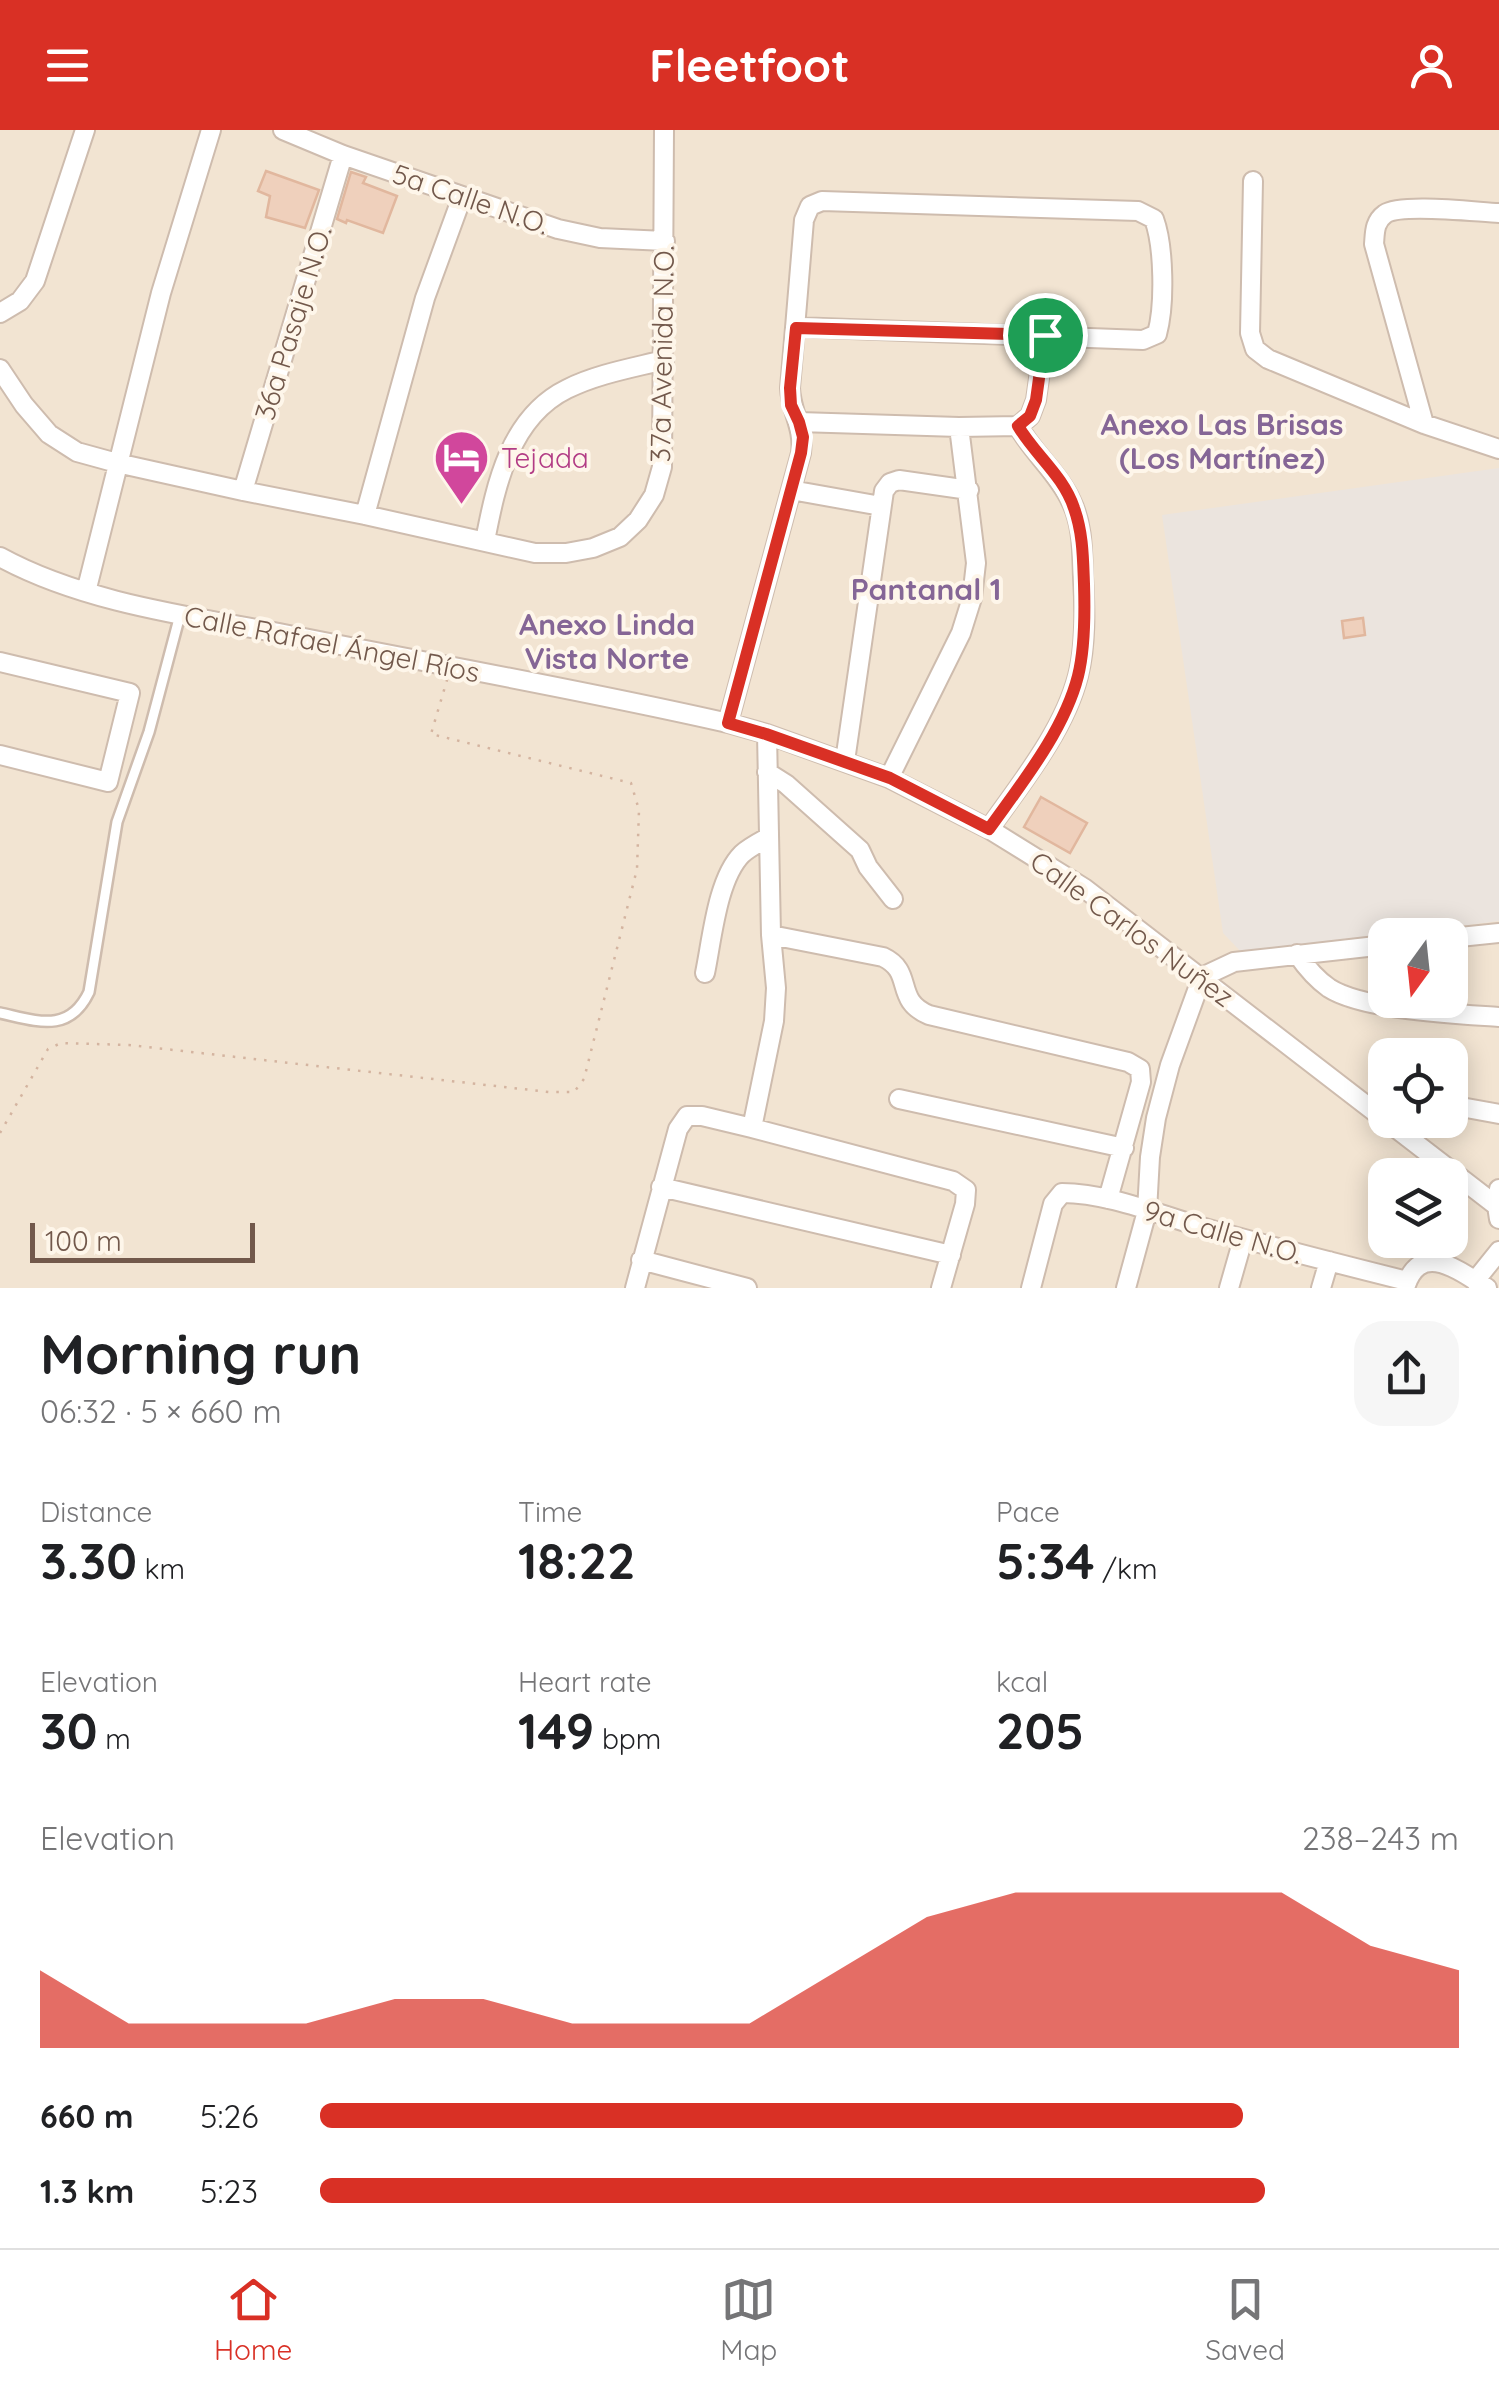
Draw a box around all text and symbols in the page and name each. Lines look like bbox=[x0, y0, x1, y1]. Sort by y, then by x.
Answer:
text: Fleetfoot bbox=[649, 37, 850, 93]
icon: menu bbox=[40, 38, 95, 93]
icon: person bbox=[1404, 38, 1459, 93]
street label: 5a Calle N.O. bbox=[388, 155, 554, 242]
street label: 36a Pasaje N.O. bbox=[246, 222, 339, 424]
street label: 37a Avenida N.O. bbox=[642, 245, 681, 463]
pin bbox=[1003, 293, 1088, 378]
icon: arrive bbox=[1018, 308, 1073, 363]
district label: Anexo Las Brisas (Los Martínez) bbox=[1101, 405, 1343, 477]
hotel icon: Tejada bbox=[432, 428, 492, 507]
place label: Tejada bbox=[501, 440, 589, 475]
district label: Pantanal 1 bbox=[851, 570, 1001, 608]
street label: Calle Rafael Ángel Ríos bbox=[181, 598, 483, 689]
district label: Anexo Linda Vista Norte bbox=[519, 605, 695, 677]
street label: Calle Carlos Nuñez bbox=[1024, 843, 1241, 1014]
north arrow bbox=[1368, 918, 1468, 1018]
map controls bbox=[1368, 918, 1468, 1258]
button: locate bbox=[1368, 1038, 1468, 1138]
button: layers bbox=[1368, 1158, 1468, 1258]
street label: 9a Calle N.O. bbox=[1140, 1192, 1307, 1271]
scale bar bbox=[30, 1218, 255, 1262]
text: 100 m bbox=[45, 1223, 122, 1258]
text: Morning run bbox=[40, 1319, 361, 1388]
button: share bbox=[1354, 1321, 1459, 1426]
text: 06:32 · 5 × 660 m bbox=[40, 1391, 282, 1431]
text: Distance bbox=[40, 1494, 152, 1529]
text: Time bbox=[518, 1494, 582, 1529]
text: Pace bbox=[996, 1494, 1060, 1529]
text: 3.30 bbox=[40, 1529, 137, 1592]
text: 18:22 bbox=[518, 1529, 635, 1592]
text: 5:34 bbox=[996, 1529, 1095, 1592]
text: km bbox=[137, 1551, 185, 1586]
text: /km bbox=[1095, 1551, 1157, 1586]
text: Elevation bbox=[40, 1664, 158, 1699]
text: Heart rate bbox=[518, 1664, 652, 1699]
text: kcal bbox=[996, 1664, 1048, 1699]
text: 30 bbox=[40, 1699, 98, 1762]
text: 149 bbox=[518, 1699, 594, 1762]
text: 205 bbox=[996, 1699, 1084, 1762]
text: m bbox=[98, 1721, 131, 1756]
text: bpm bbox=[594, 1721, 661, 1756]
text: Elevation bbox=[40, 1818, 175, 1858]
text: 238–243 m bbox=[1302, 1818, 1459, 1858]
text: 660 m bbox=[40, 2096, 134, 2136]
text: 5:26 bbox=[200, 2096, 258, 2136]
text: 1.3 km bbox=[40, 2171, 134, 2211]
text: 5:23 bbox=[200, 2171, 258, 2211]
tab: Home bbox=[214, 2272, 292, 2367]
tab: Map bbox=[720, 2272, 777, 2367]
tab: Saved bbox=[1205, 2272, 1285, 2367]

